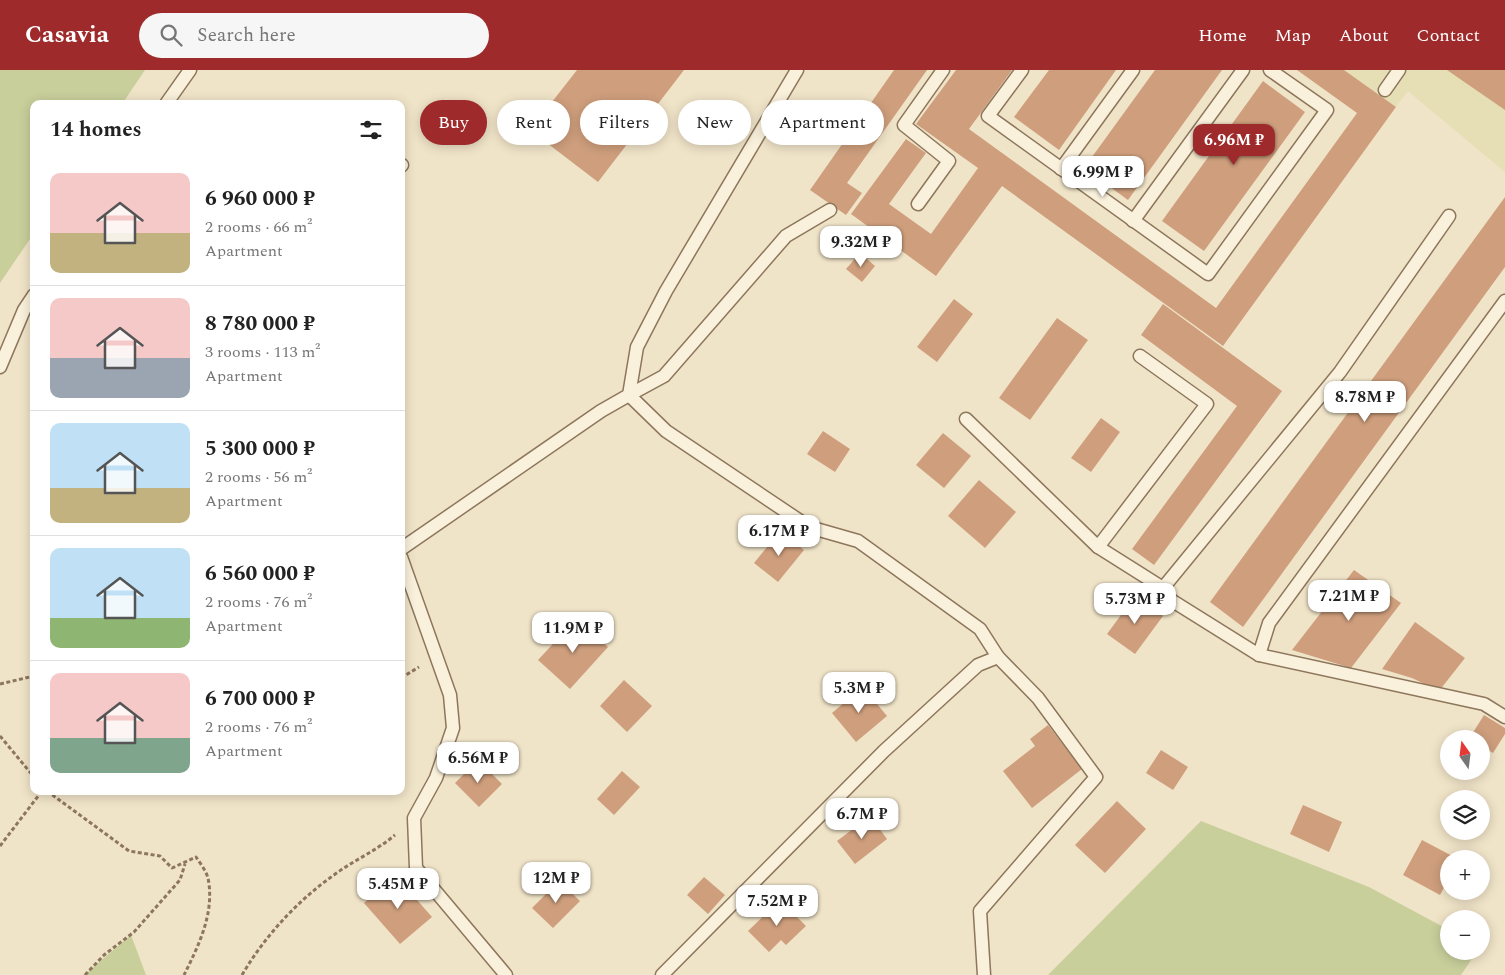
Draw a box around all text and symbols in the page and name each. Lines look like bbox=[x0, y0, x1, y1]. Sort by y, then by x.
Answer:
search box bbox=[139, 13, 489, 58]
text: Casavia bbox=[25, 17, 109, 53]
icon: search bbox=[157, 21, 185, 49]
text: Search here bbox=[197, 21, 296, 50]
text: Home bbox=[1198, 22, 1247, 49]
text: Map bbox=[1275, 22, 1311, 49]
text: About bbox=[1339, 22, 1389, 49]
text: Contact bbox=[1417, 22, 1480, 49]
chip: Buy bbox=[420, 100, 487, 145]
chip: Rent bbox=[497, 100, 570, 145]
chip: Filters bbox=[580, 100, 668, 145]
chip: New bbox=[678, 100, 751, 145]
chip: Apartment bbox=[761, 100, 884, 145]
text: 14 homes bbox=[50, 114, 142, 146]
icon: filters bbox=[357, 116, 385, 144]
pin: 6.96M ₽ bbox=[1188, 124, 1280, 166]
text: 6.96M ₽ bbox=[1204, 128, 1264, 152]
pin: 6.99M ₽ bbox=[1057, 156, 1149, 198]
text: 6.99M ₽ bbox=[1073, 160, 1133, 184]
text: 6 960 000 ₽ bbox=[205, 183, 315, 215]
icon: home bbox=[90, 193, 150, 253]
text: 2 rooms · 66 m² bbox=[205, 215, 312, 239]
pin: 9.32M ₽ bbox=[815, 226, 907, 268]
text: 9.32M ₽ bbox=[831, 230, 891, 254]
text: Apartment bbox=[205, 239, 283, 263]
text: 8 780 000 ₽ bbox=[205, 308, 315, 340]
icon: home bbox=[90, 318, 150, 378]
text: 3 rooms · 113 m² bbox=[205, 340, 320, 364]
text: Apartment bbox=[205, 364, 283, 388]
pin: 8.78M ₽ bbox=[1319, 380, 1411, 423]
text: 8.78M ₽ bbox=[1335, 385, 1395, 409]
text: 5 300 000 ₽ bbox=[205, 433, 315, 465]
icon: home bbox=[90, 443, 150, 503]
text: 2 rooms · 56 m² bbox=[205, 465, 312, 489]
text: Apartment bbox=[205, 489, 283, 513]
pin: 6.17M ₽ bbox=[733, 514, 825, 557]
text: 6.17M ₽ bbox=[749, 519, 809, 543]
text: 6 560 000 ₽ bbox=[205, 558, 315, 590]
icon: home bbox=[90, 568, 150, 628]
pin: 7.21M ₽ bbox=[1303, 580, 1395, 622]
pin: 5.73M ₽ bbox=[1089, 582, 1181, 625]
text: 7.21M ₽ bbox=[1319, 584, 1379, 608]
text: 5.73M ₽ bbox=[1105, 587, 1165, 611]
text: 2 rooms · 76 m² bbox=[205, 590, 312, 614]
pin: 11.9M ₽ bbox=[527, 612, 619, 654]
text: Apartment bbox=[205, 614, 283, 638]
text: 11.9M ₽ bbox=[543, 616, 603, 640]
pin: 5.3M ₽ bbox=[818, 672, 900, 714]
text: 5.3M ₽ bbox=[833, 676, 885, 700]
text: 6 700 000 ₽ bbox=[205, 683, 315, 715]
icon: home bbox=[90, 693, 150, 753]
text: 2 rooms · 76 m² bbox=[205, 715, 312, 739]
north arrow bbox=[1440, 730, 1490, 780]
map controls bbox=[1440, 730, 1490, 960]
text: Apartment bbox=[205, 739, 283, 763]
pin: 6.56M ₽ bbox=[432, 742, 524, 784]
text: 6.56M ₽ bbox=[448, 746, 508, 770]
button: layers bbox=[1440, 790, 1490, 840]
pin: 6.7M ₽ bbox=[821, 798, 903, 840]
text: 6.7M ₽ bbox=[836, 802, 888, 826]
button: + bbox=[1440, 850, 1490, 900]
pin: 12M ₽ bbox=[521, 862, 591, 904]
text: 12M ₽ bbox=[533, 866, 579, 890]
pin: 5.45M ₽ bbox=[352, 868, 444, 910]
text: 5.45M ₽ bbox=[368, 872, 428, 896]
pin: 7.52M ₽ bbox=[731, 884, 823, 927]
text: 7.52M ₽ bbox=[747, 889, 807, 913]
button: − bbox=[1440, 910, 1490, 960]

